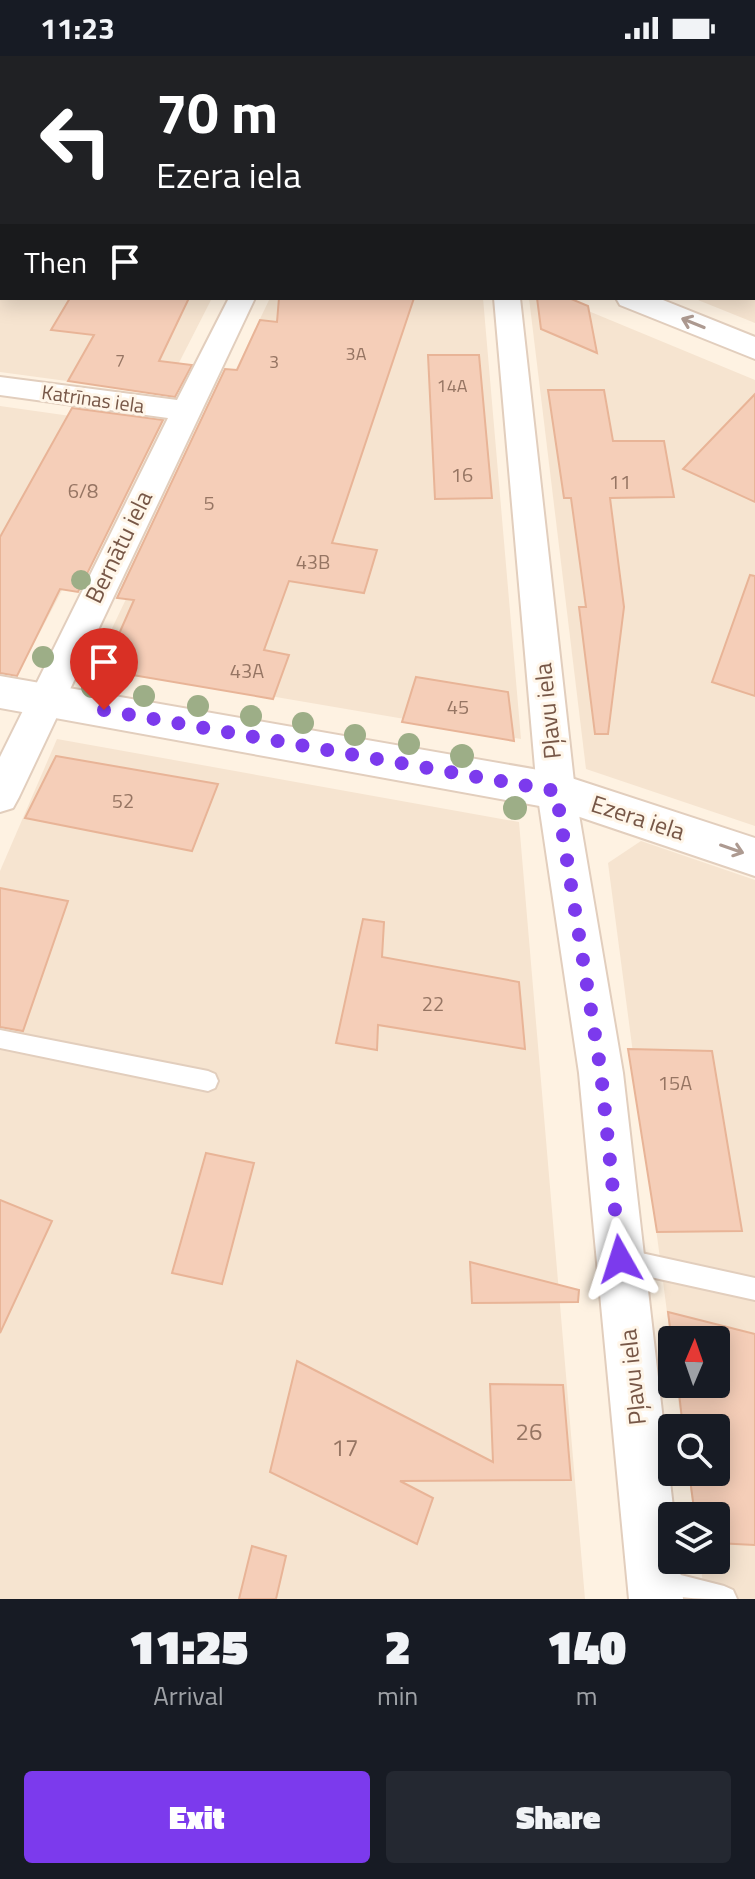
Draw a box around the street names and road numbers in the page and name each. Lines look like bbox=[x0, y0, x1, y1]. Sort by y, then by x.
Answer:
street label: Katrīnas iela bbox=[40, 376, 146, 421]
street label: Bernātu iela bbox=[75, 484, 161, 609]
street label: Pļavu iela bbox=[524, 661, 570, 761]
street label: Ezera iela bbox=[587, 785, 690, 849]
street label: Pļavu iela bbox=[609, 1327, 655, 1427]

